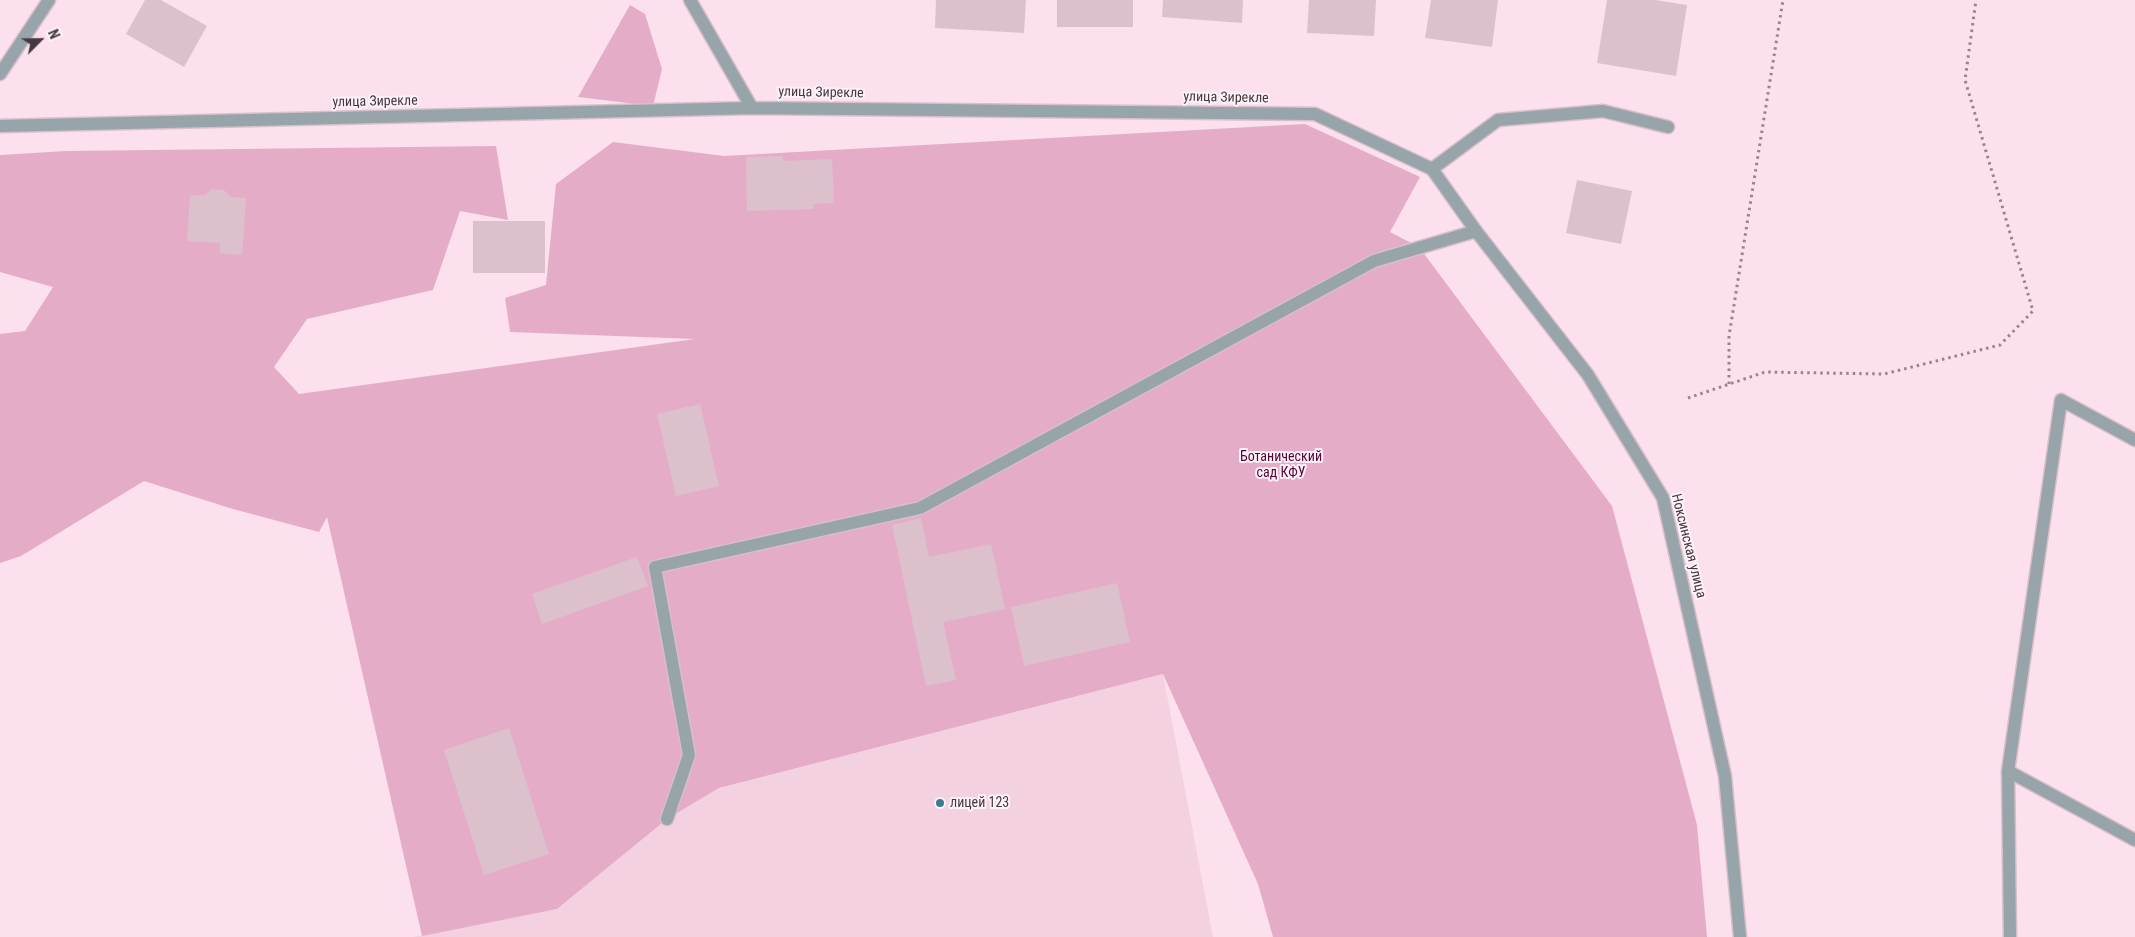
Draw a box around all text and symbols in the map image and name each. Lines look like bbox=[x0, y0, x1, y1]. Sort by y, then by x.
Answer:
north arrow bbox=[15, 15, 65, 65]
text: N bbox=[45, 27, 63, 41]
street label: улица Зирекле bbox=[778, 84, 864, 102]
street label: улица Зирекле bbox=[1183, 89, 1269, 107]
street label: улица Зирекле bbox=[332, 93, 418, 111]
park label: Ботанический сад КФУ bbox=[1240, 449, 1322, 482]
street label: Ноксинская улица bbox=[1667, 492, 1709, 600]
place label: лицей 123 bbox=[950, 795, 1009, 811]
marker: лицей 123 bbox=[934, 797, 946, 809]

